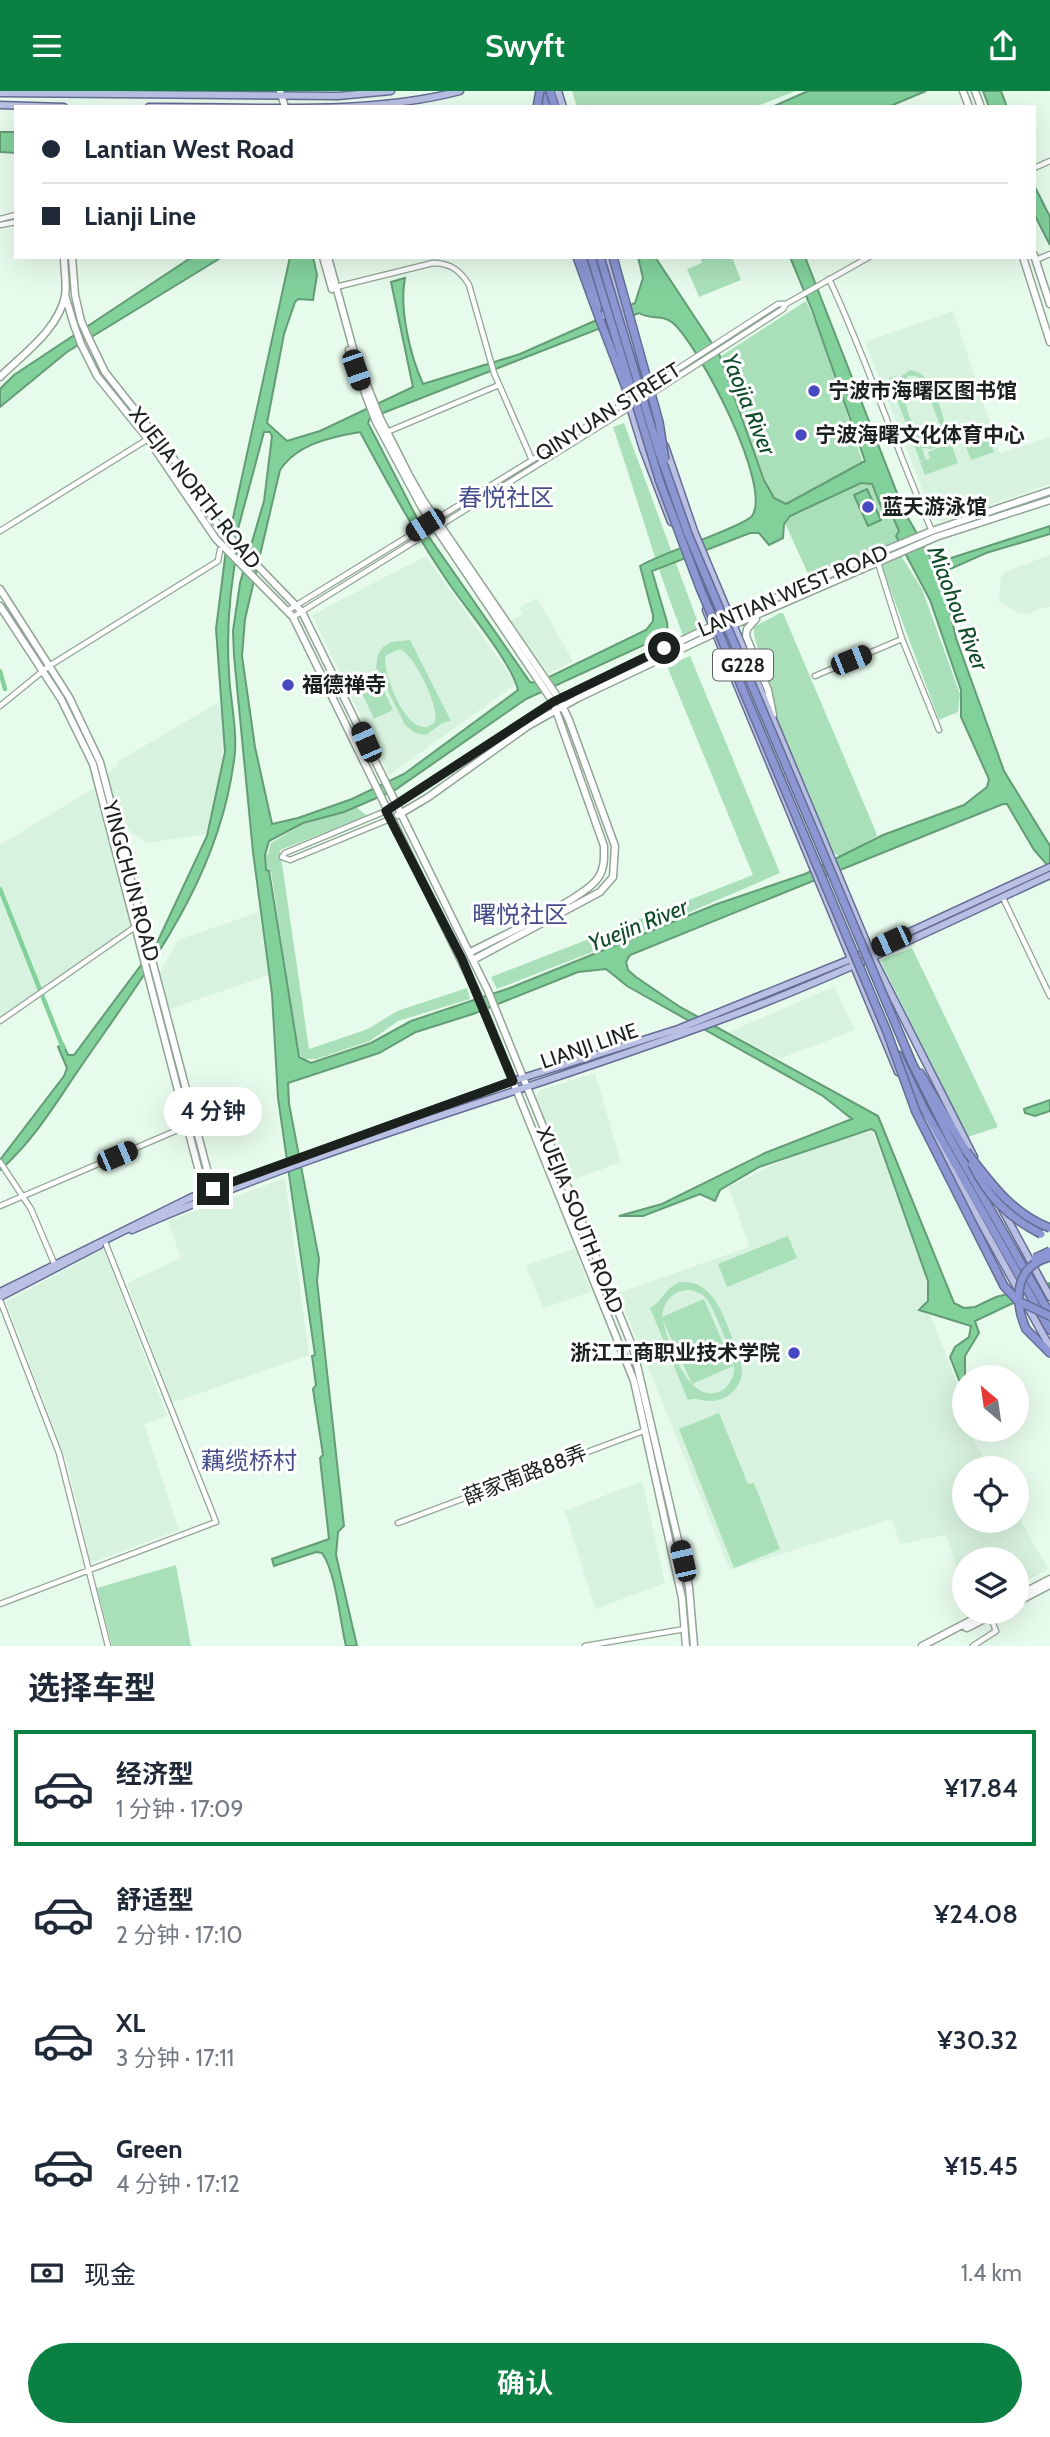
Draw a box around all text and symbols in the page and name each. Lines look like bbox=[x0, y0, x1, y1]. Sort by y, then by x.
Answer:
text: Swyft bbox=[485, 26, 565, 65]
icon: menu bbox=[28, 27, 66, 65]
icon: share bbox=[984, 27, 1022, 65]
text: Lantian West Road bbox=[84, 133, 294, 165]
text: Lianji Line bbox=[84, 200, 196, 232]
car bbox=[340, 347, 373, 393]
water label: Yaojia River bbox=[716, 349, 782, 460]
street label: QINYUAN STREET bbox=[531, 357, 685, 466]
place label: 宁波市海曙区图书馆 bbox=[828, 378, 1017, 403]
marker: 宁波市海曙区图书馆 bbox=[806, 383, 822, 399]
street label: XUEJIA NORTH ROAD bbox=[124, 402, 266, 574]
place label: 宁波海曙文化体育中心 bbox=[815, 422, 1025, 447]
marker: 宁波海曙文化体育中心 bbox=[793, 427, 809, 443]
district label: 春悦社区 bbox=[458, 483, 554, 512]
place label: 蓝天游泳馆 bbox=[882, 494, 987, 519]
marker: 蓝天游泳馆 bbox=[860, 499, 876, 515]
car bbox=[402, 505, 449, 545]
street label: LANTIAN WEST ROAD bbox=[694, 539, 891, 642]
water label: Miaohou River bbox=[921, 541, 995, 675]
route start bbox=[648, 632, 680, 664]
car bbox=[828, 642, 875, 678]
road number: G228 bbox=[713, 649, 773, 681]
place label: 福德禅寺 bbox=[302, 672, 386, 697]
marker: 福德禅寺 bbox=[280, 677, 296, 693]
car bbox=[348, 719, 385, 765]
street label: YINGCHUN ROAD bbox=[98, 797, 165, 964]
water label: Yuejin River bbox=[584, 892, 693, 958]
district label: 曙悦社区 bbox=[472, 900, 568, 929]
car bbox=[868, 923, 915, 959]
street label: LIANJI LINE bbox=[537, 1017, 641, 1074]
callout: 4 分钟 bbox=[164, 1087, 262, 1137]
text: 4 分钟 bbox=[180, 1097, 246, 1125]
street label: XUEJIA SOUTH ROAD bbox=[532, 1123, 629, 1317]
car bbox=[94, 1138, 141, 1174]
route end bbox=[197, 1173, 229, 1205]
place label: 浙江工商职业技术学院 bbox=[570, 1340, 780, 1365]
marker: 浙江工商职业技术学院 bbox=[786, 1345, 802, 1361]
north arrow bbox=[952, 1365, 1029, 1442]
map controls bbox=[952, 1365, 1029, 1624]
street label: 薛家南路88弄 bbox=[459, 1439, 590, 1510]
district label: 藕缆桥村 bbox=[201, 1446, 297, 1475]
button: locate bbox=[952, 1456, 1029, 1533]
car bbox=[669, 1538, 698, 1584]
button: layers bbox=[952, 1547, 1029, 1624]
text: 选择车型 bbox=[28, 1668, 156, 1707]
icon: car bbox=[32, 1757, 95, 1820]
text: 经济型 bbox=[116, 1758, 194, 1790]
text: ¥17.84 bbox=[944, 1772, 1018, 1804]
text: 1 分钟 · 17:09 bbox=[116, 1795, 243, 1823]
icon: car bbox=[32, 1883, 95, 1946]
text: 舒适型 bbox=[116, 1884, 194, 1916]
text: ¥24.08 bbox=[934, 1898, 1018, 1930]
text: 2 分钟 · 17:10 bbox=[116, 1921, 242, 1949]
text: XL bbox=[116, 2007, 145, 2039]
icon: car bbox=[32, 2009, 95, 2072]
text: ¥30.32 bbox=[937, 2024, 1018, 2056]
text: 3 分钟 · 17:11 bbox=[116, 2044, 234, 2072]
text: Green bbox=[116, 2133, 183, 2165]
icon: car bbox=[32, 2135, 95, 2198]
text: ¥15.45 bbox=[944, 2150, 1018, 2182]
text: 4 分钟 · 17:12 bbox=[116, 2170, 240, 2198]
icon: cash bbox=[28, 2254, 66, 2292]
text: 现金 bbox=[84, 2259, 136, 2291]
text: 1.4 km bbox=[961, 2259, 1022, 2287]
button: 确认 bbox=[28, 2343, 1022, 2423]

